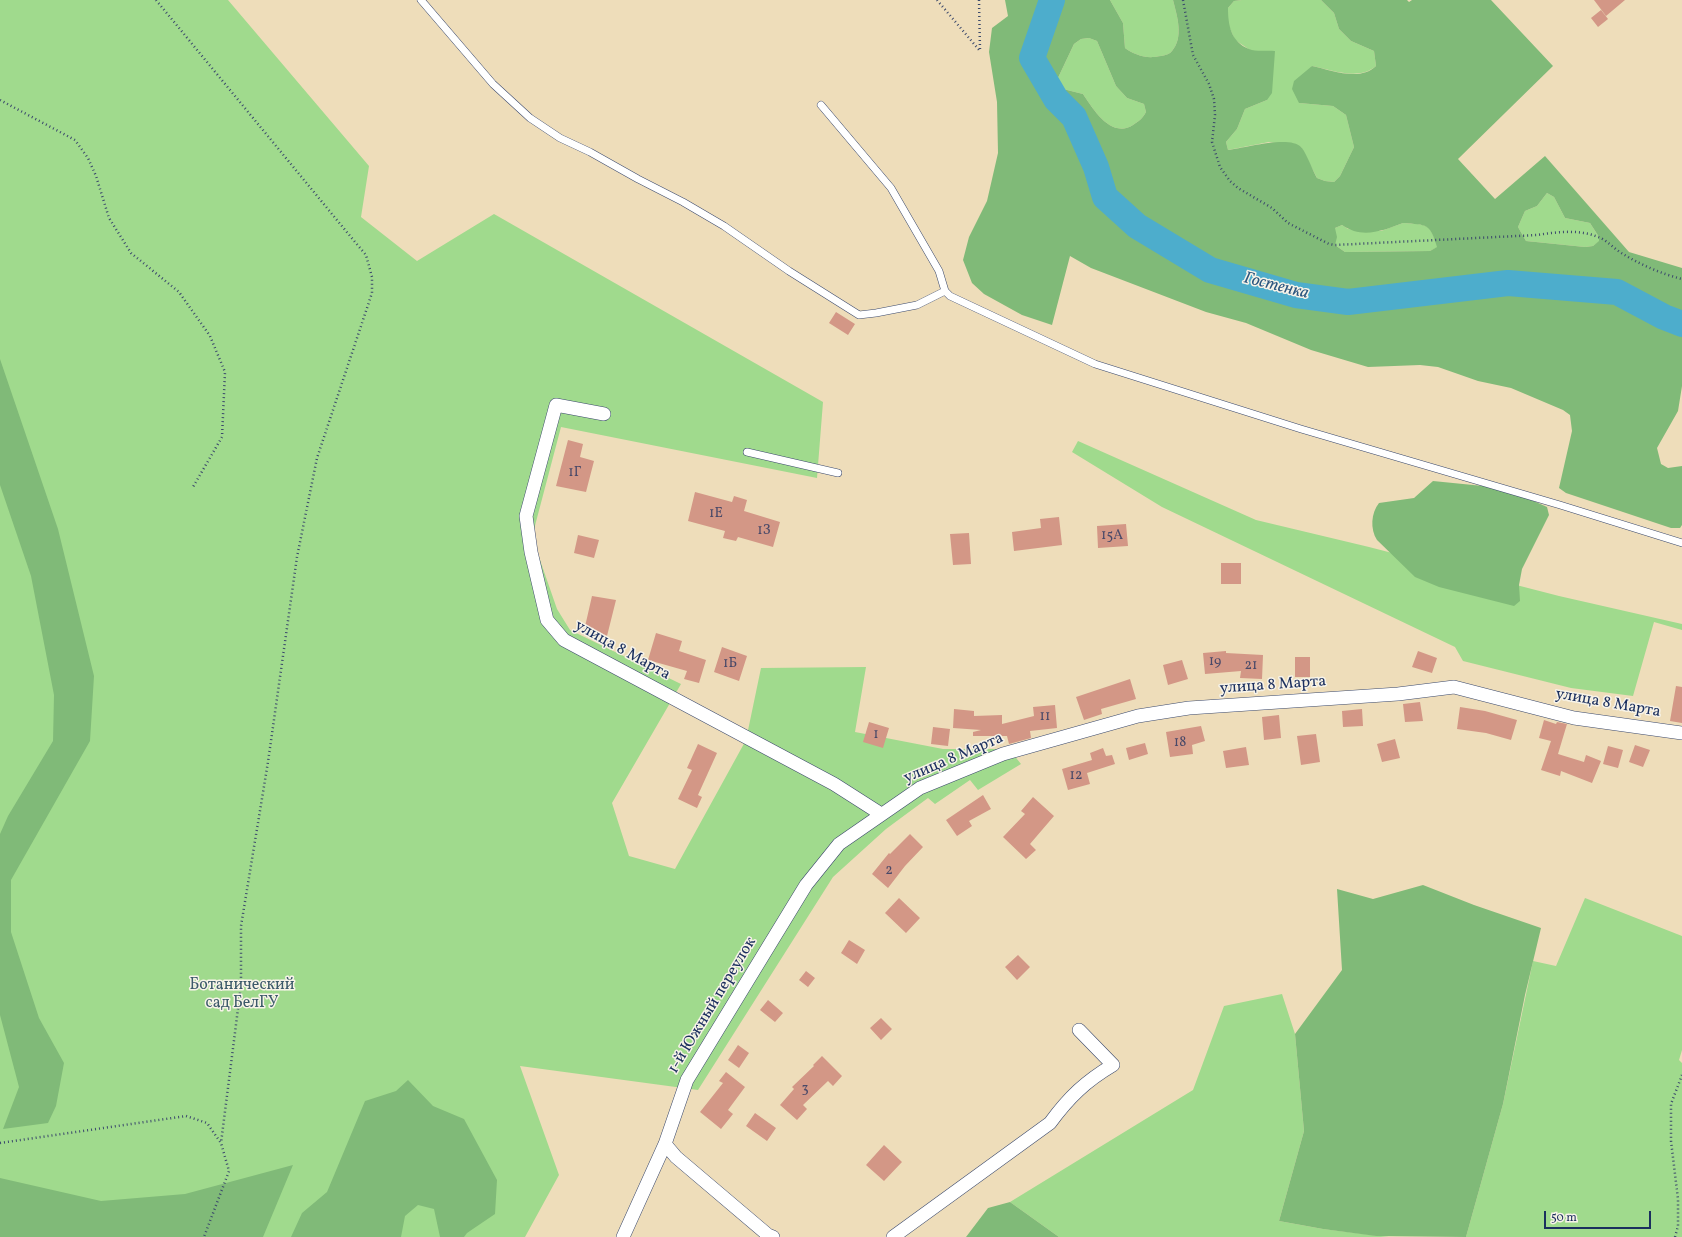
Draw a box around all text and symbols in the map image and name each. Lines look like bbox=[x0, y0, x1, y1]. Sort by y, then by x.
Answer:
water label: Гостенка bbox=[1241, 269, 1311, 305]
house number: 1Г bbox=[568, 465, 582, 481]
house number: 1Е bbox=[709, 506, 723, 522]
house number: 1З bbox=[757, 523, 771, 539]
house number: 15А bbox=[1101, 528, 1123, 544]
street label: улица 8 Марта bbox=[571, 617, 673, 685]
house number: 19 bbox=[1209, 654, 1221, 670]
house number: 1Б bbox=[723, 656, 737, 672]
house number: 21 bbox=[1245, 658, 1257, 674]
street label: улица 8 Марта bbox=[1219, 673, 1327, 699]
street label: улица 8 Марта bbox=[1554, 685, 1662, 723]
house number: 11 bbox=[1040, 709, 1050, 725]
house number: 1 bbox=[873, 727, 879, 743]
street label: улица 8 Марта bbox=[901, 729, 1007, 789]
house number: 18 bbox=[1174, 735, 1186, 751]
house number: 12 bbox=[1070, 768, 1082, 784]
house number: 2 bbox=[885, 863, 893, 879]
street label: 1-й Южный переулок bbox=[665, 934, 761, 1078]
park label: Ботанический сад БелГУ bbox=[189, 976, 295, 1014]
house number: 3 bbox=[801, 1081, 809, 1097]
scale bar bbox=[1546, 1203, 1653, 1229]
text: 50 m bbox=[1551, 1210, 1577, 1226]

